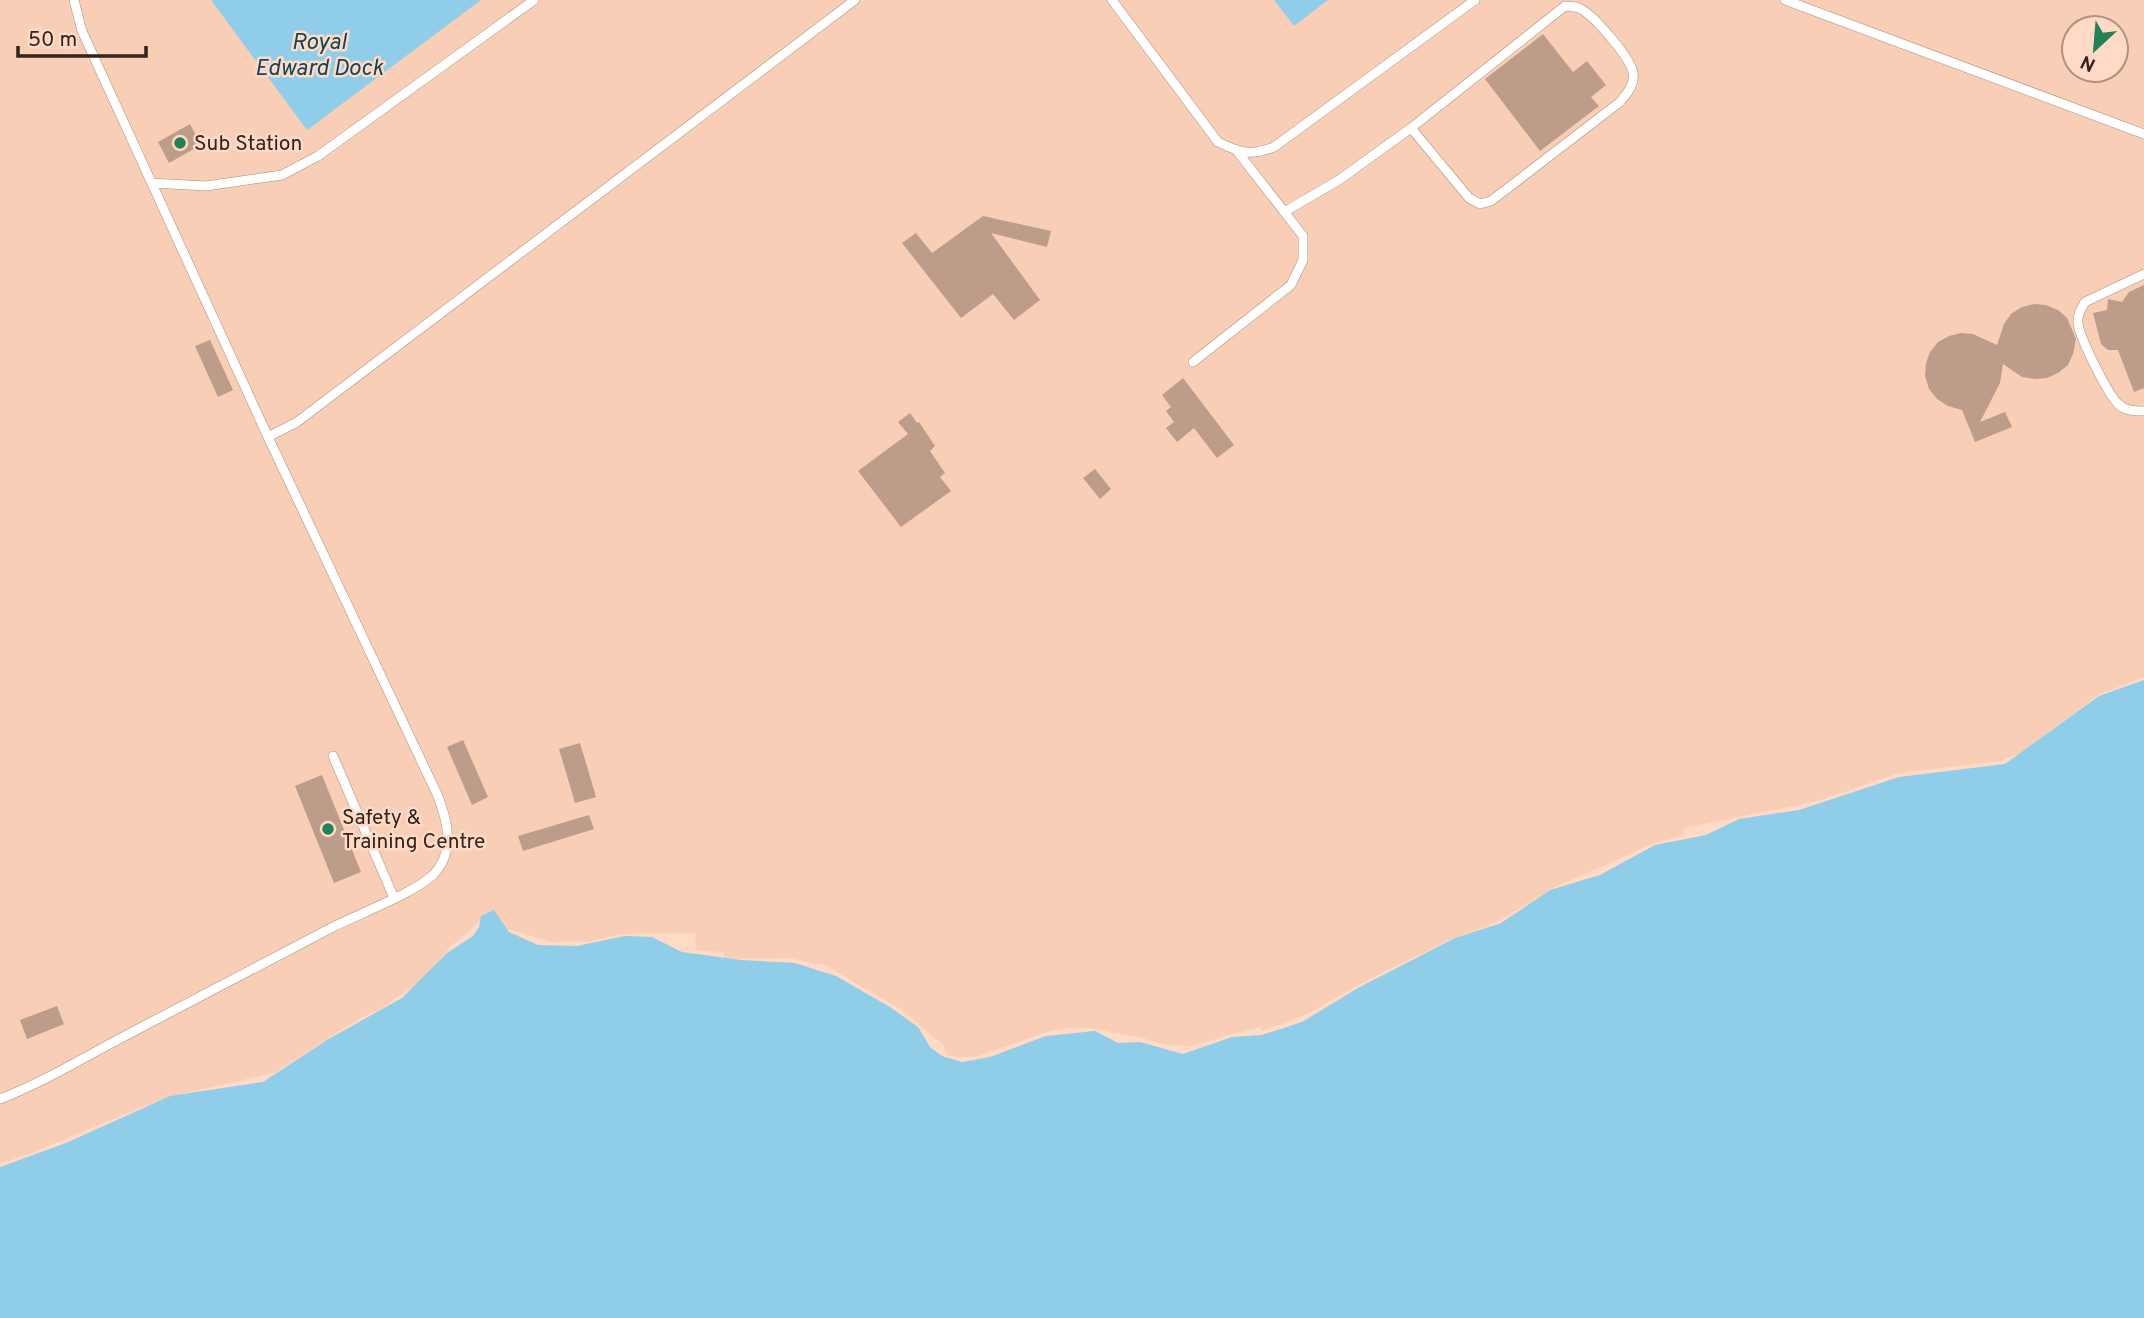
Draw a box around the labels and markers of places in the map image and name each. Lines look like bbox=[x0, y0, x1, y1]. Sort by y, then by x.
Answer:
place label: Sub Station bbox=[194, 131, 302, 158]
marker: Sub Station bbox=[172, 135, 188, 151]
place label: Safety & Training Centre bbox=[342, 805, 485, 856]
marker: Safety & Training Centre bbox=[320, 821, 336, 837]

